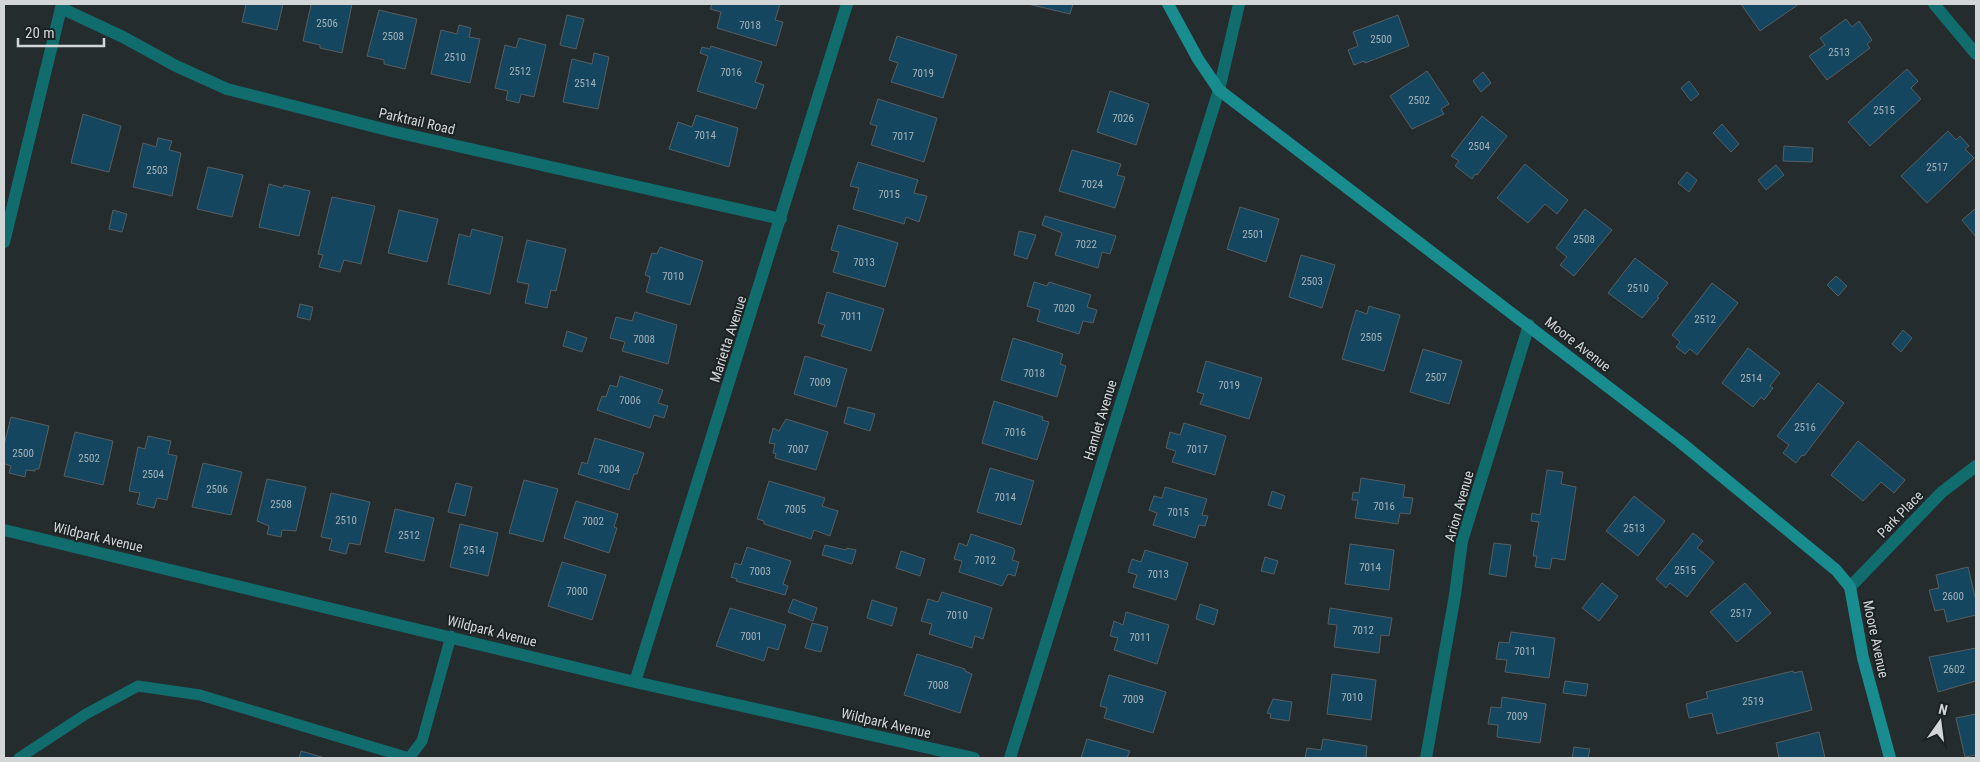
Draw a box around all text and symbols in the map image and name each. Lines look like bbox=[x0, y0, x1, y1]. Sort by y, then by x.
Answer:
scale bar bbox=[18, 15, 104, 47]
house number: 2506 bbox=[316, 17, 338, 30]
house number: 7018 bbox=[739, 19, 761, 32]
text: 20 m bbox=[25, 24, 55, 42]
house number: 2508 bbox=[382, 30, 404, 43]
house number: 2500 bbox=[1370, 33, 1392, 46]
house number: 2513 bbox=[1828, 46, 1850, 59]
house number: 2510 bbox=[444, 51, 466, 64]
house number: 2512 bbox=[509, 65, 531, 78]
house number: 7016 bbox=[720, 66, 742, 79]
house number: 7019 bbox=[912, 67, 934, 80]
house number: 2514 bbox=[574, 77, 596, 90]
house number: 2502 bbox=[1408, 94, 1430, 107]
street label: Parktrail Road bbox=[377, 104, 457, 138]
house number: 2515 bbox=[1873, 104, 1895, 117]
house number: 7026 bbox=[1112, 112, 1134, 125]
house number: 7014 bbox=[694, 129, 716, 142]
house number: 7017 bbox=[892, 130, 914, 143]
house number: 2504 bbox=[1468, 140, 1490, 153]
house number: 2517 bbox=[1926, 161, 1948, 174]
house number: 2503 bbox=[146, 164, 168, 177]
house number: 7024 bbox=[1081, 178, 1103, 191]
house number: 7015 bbox=[878, 188, 900, 201]
house number: 2501 bbox=[1242, 228, 1264, 241]
house number: 2508 bbox=[1573, 233, 1595, 246]
house number: 7022 bbox=[1075, 238, 1097, 251]
house number: 7013 bbox=[853, 256, 875, 269]
house number: 7010 bbox=[662, 270, 684, 283]
house number: 2503 bbox=[1301, 275, 1323, 288]
house number: 2510 bbox=[1627, 282, 1649, 295]
street label: Marietta Avenue bbox=[707, 293, 750, 384]
house number: 7020 bbox=[1053, 302, 1075, 315]
house number: 7011 bbox=[840, 310, 862, 323]
street label: Moore Avenue bbox=[1542, 313, 1614, 375]
house number: 2512 bbox=[1694, 313, 1716, 326]
house number: 2505 bbox=[1360, 331, 1382, 344]
house number: 7008 bbox=[633, 333, 655, 346]
house number: 7018 bbox=[1023, 367, 1045, 380]
house number: 2507 bbox=[1425, 371, 1447, 384]
house number: 2514 bbox=[1740, 372, 1762, 385]
house number: 7009 bbox=[809, 376, 831, 389]
street label: Hamlet Avenue bbox=[1080, 377, 1120, 462]
house number: 7019 bbox=[1218, 379, 1240, 392]
house number: 7006 bbox=[619, 394, 641, 407]
house number: 2516 bbox=[1794, 421, 1816, 434]
house number: 7016 bbox=[1004, 426, 1026, 439]
house number: 7007 bbox=[787, 443, 809, 456]
house number: 7017 bbox=[1186, 443, 1208, 456]
house number: 2500 bbox=[12, 447, 34, 460]
house number: 2502 bbox=[78, 452, 100, 465]
house number: 7004 bbox=[598, 463, 620, 476]
house number: 2504 bbox=[142, 468, 164, 481]
street label: Arion Avenue bbox=[1441, 468, 1477, 543]
house number: 2506 bbox=[206, 483, 228, 496]
street label: Park Place bbox=[1874, 487, 1927, 541]
house number: 7014 bbox=[994, 491, 1016, 504]
house number: 2508 bbox=[270, 498, 292, 511]
house number: 7016 bbox=[1373, 500, 1395, 513]
house number: 7005 bbox=[784, 503, 806, 516]
house number: 7015 bbox=[1167, 506, 1189, 519]
house number: 2510 bbox=[335, 514, 357, 527]
house number: 7002 bbox=[582, 515, 604, 528]
street label: Wildpark Avenue bbox=[52, 519, 145, 555]
house number: 2513 bbox=[1623, 522, 1645, 535]
house number: 2512 bbox=[398, 529, 420, 542]
house number: 2514 bbox=[463, 544, 485, 557]
house number: 7012 bbox=[974, 554, 996, 567]
house number: 7014 bbox=[1359, 561, 1381, 574]
house number: 2515 bbox=[1674, 564, 1696, 577]
house number: 7003 bbox=[749, 565, 771, 578]
house number: 7013 bbox=[1147, 568, 1169, 581]
house number: 7000 bbox=[566, 585, 588, 598]
house number: 2600 bbox=[1942, 590, 1964, 603]
street label: Moore Avenue bbox=[1860, 599, 1892, 680]
house number: 2517 bbox=[1730, 607, 1752, 620]
house number: 7010 bbox=[946, 609, 968, 622]
street label: Wildpark Avenue bbox=[446, 612, 539, 650]
house number: 7012 bbox=[1352, 624, 1374, 637]
house number: 7001 bbox=[740, 630, 762, 643]
house number: 7011 bbox=[1129, 631, 1151, 644]
house number: 7011 bbox=[1514, 645, 1536, 658]
house number: 2602 bbox=[1943, 663, 1965, 676]
house number: 7008 bbox=[927, 679, 949, 692]
house number: 7010 bbox=[1341, 691, 1363, 704]
house number: 7009 bbox=[1122, 693, 1144, 706]
house number: 2519 bbox=[1742, 695, 1764, 708]
north arrow bbox=[1915, 697, 1965, 747]
text: N bbox=[1937, 701, 1949, 718]
street label: Wildpark Avenue bbox=[840, 705, 933, 741]
house number: 7009 bbox=[1506, 710, 1528, 723]

